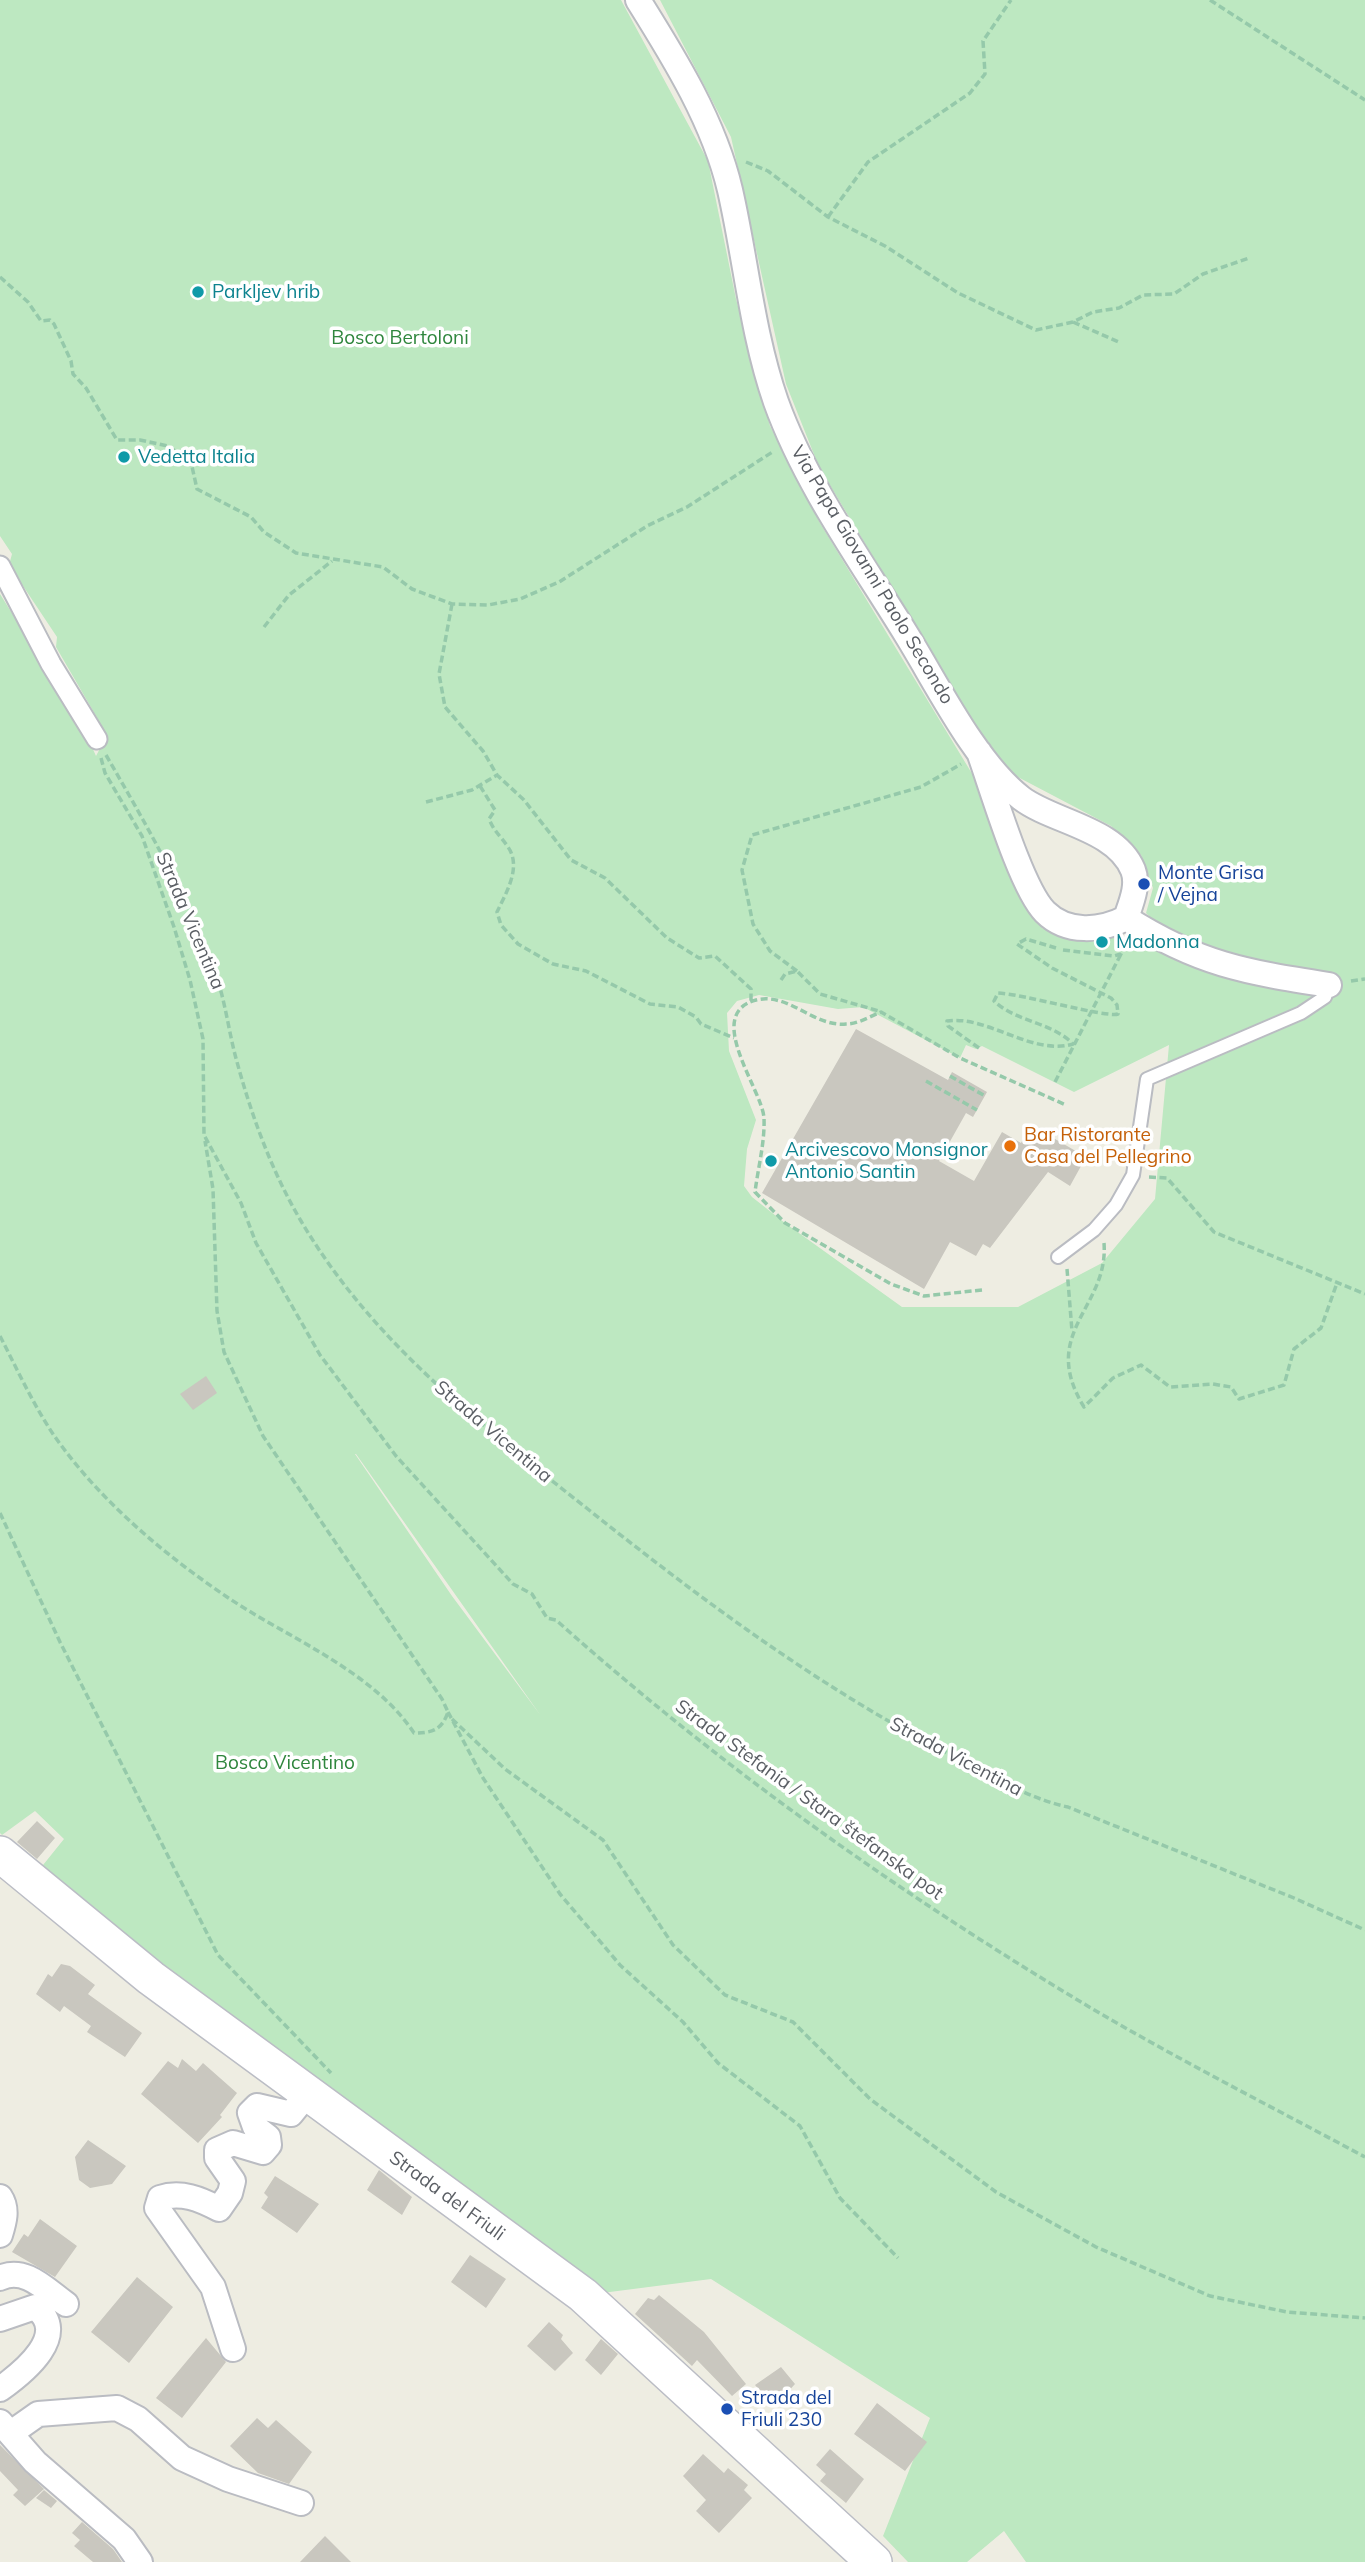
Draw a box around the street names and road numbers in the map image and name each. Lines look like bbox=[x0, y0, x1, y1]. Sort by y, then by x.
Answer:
street label: Via Papa Giovanni Paolo Secondo bbox=[786, 442, 958, 708]
street label: Strada Vicentina bbox=[151, 849, 229, 993]
street label: Strada Vicentina bbox=[430, 1376, 556, 1488]
street label: Strada Stefania / Stara štefanska pot bbox=[671, 1695, 947, 1905]
street label: Strada Vicentina bbox=[886, 1713, 1026, 1801]
street label: Strada del Friuli bbox=[385, 2146, 509, 2246]

